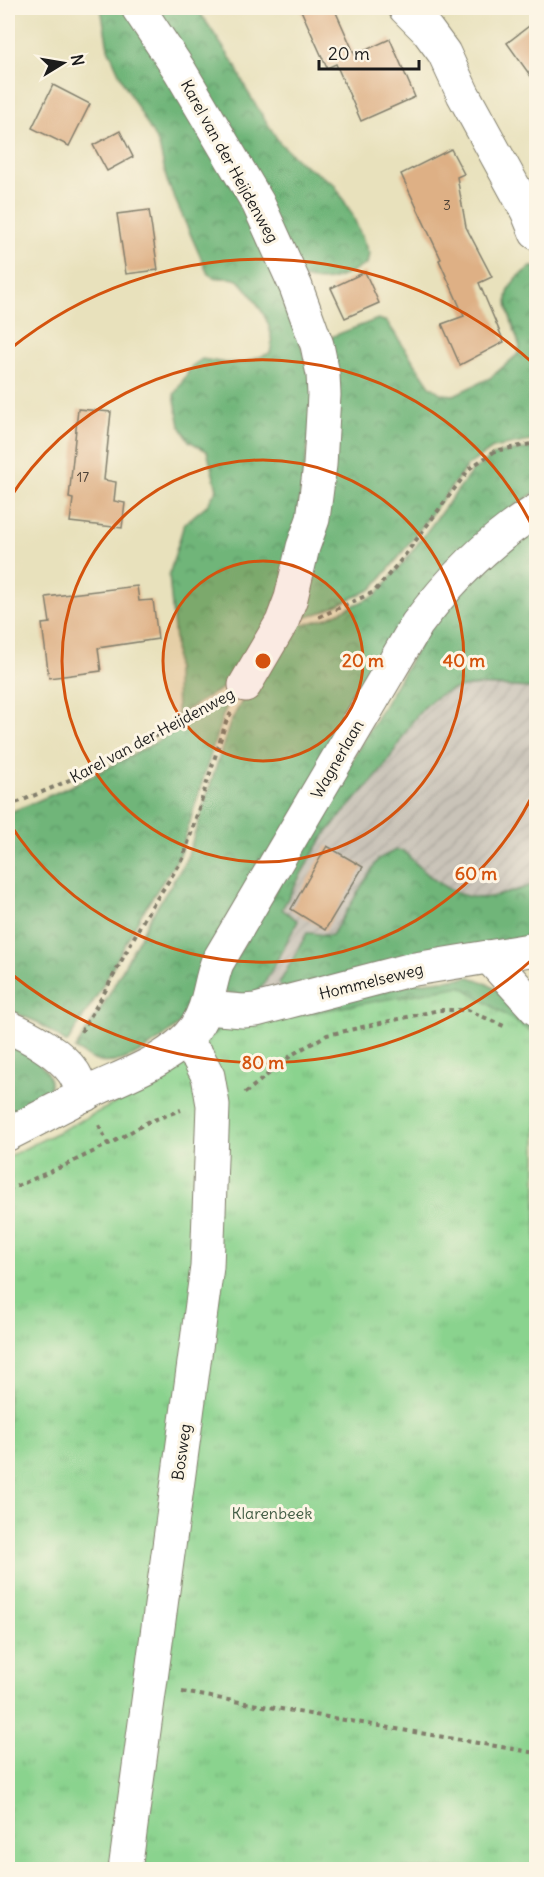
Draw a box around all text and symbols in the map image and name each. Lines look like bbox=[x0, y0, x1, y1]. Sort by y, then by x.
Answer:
north arrow bbox=[33, 33, 93, 93]
scale bar bbox=[319, 33, 420, 71]
text: 20 m bbox=[328, 42, 370, 65]
text: N bbox=[67, 53, 89, 67]
street label: Karel van der Heijdenweg bbox=[177, 76, 283, 246]
house number: 3 bbox=[443, 196, 451, 214]
house number: 17 bbox=[77, 468, 89, 486]
text: 20 m bbox=[342, 649, 384, 672]
text: 40 m bbox=[443, 649, 485, 672]
centre of rings bbox=[253, 651, 273, 671]
street label: Karel van der Heijdenweg bbox=[66, 683, 238, 787]
street label: Wagnerlaan bbox=[306, 716, 368, 802]
text: 60 m bbox=[455, 862, 497, 885]
street label: Hommelseweg bbox=[317, 958, 425, 1004]
text: 80 m bbox=[242, 1051, 284, 1074]
street label: Bosweg bbox=[167, 1422, 195, 1482]
park label: Klarenbeek bbox=[232, 1503, 312, 1523]

